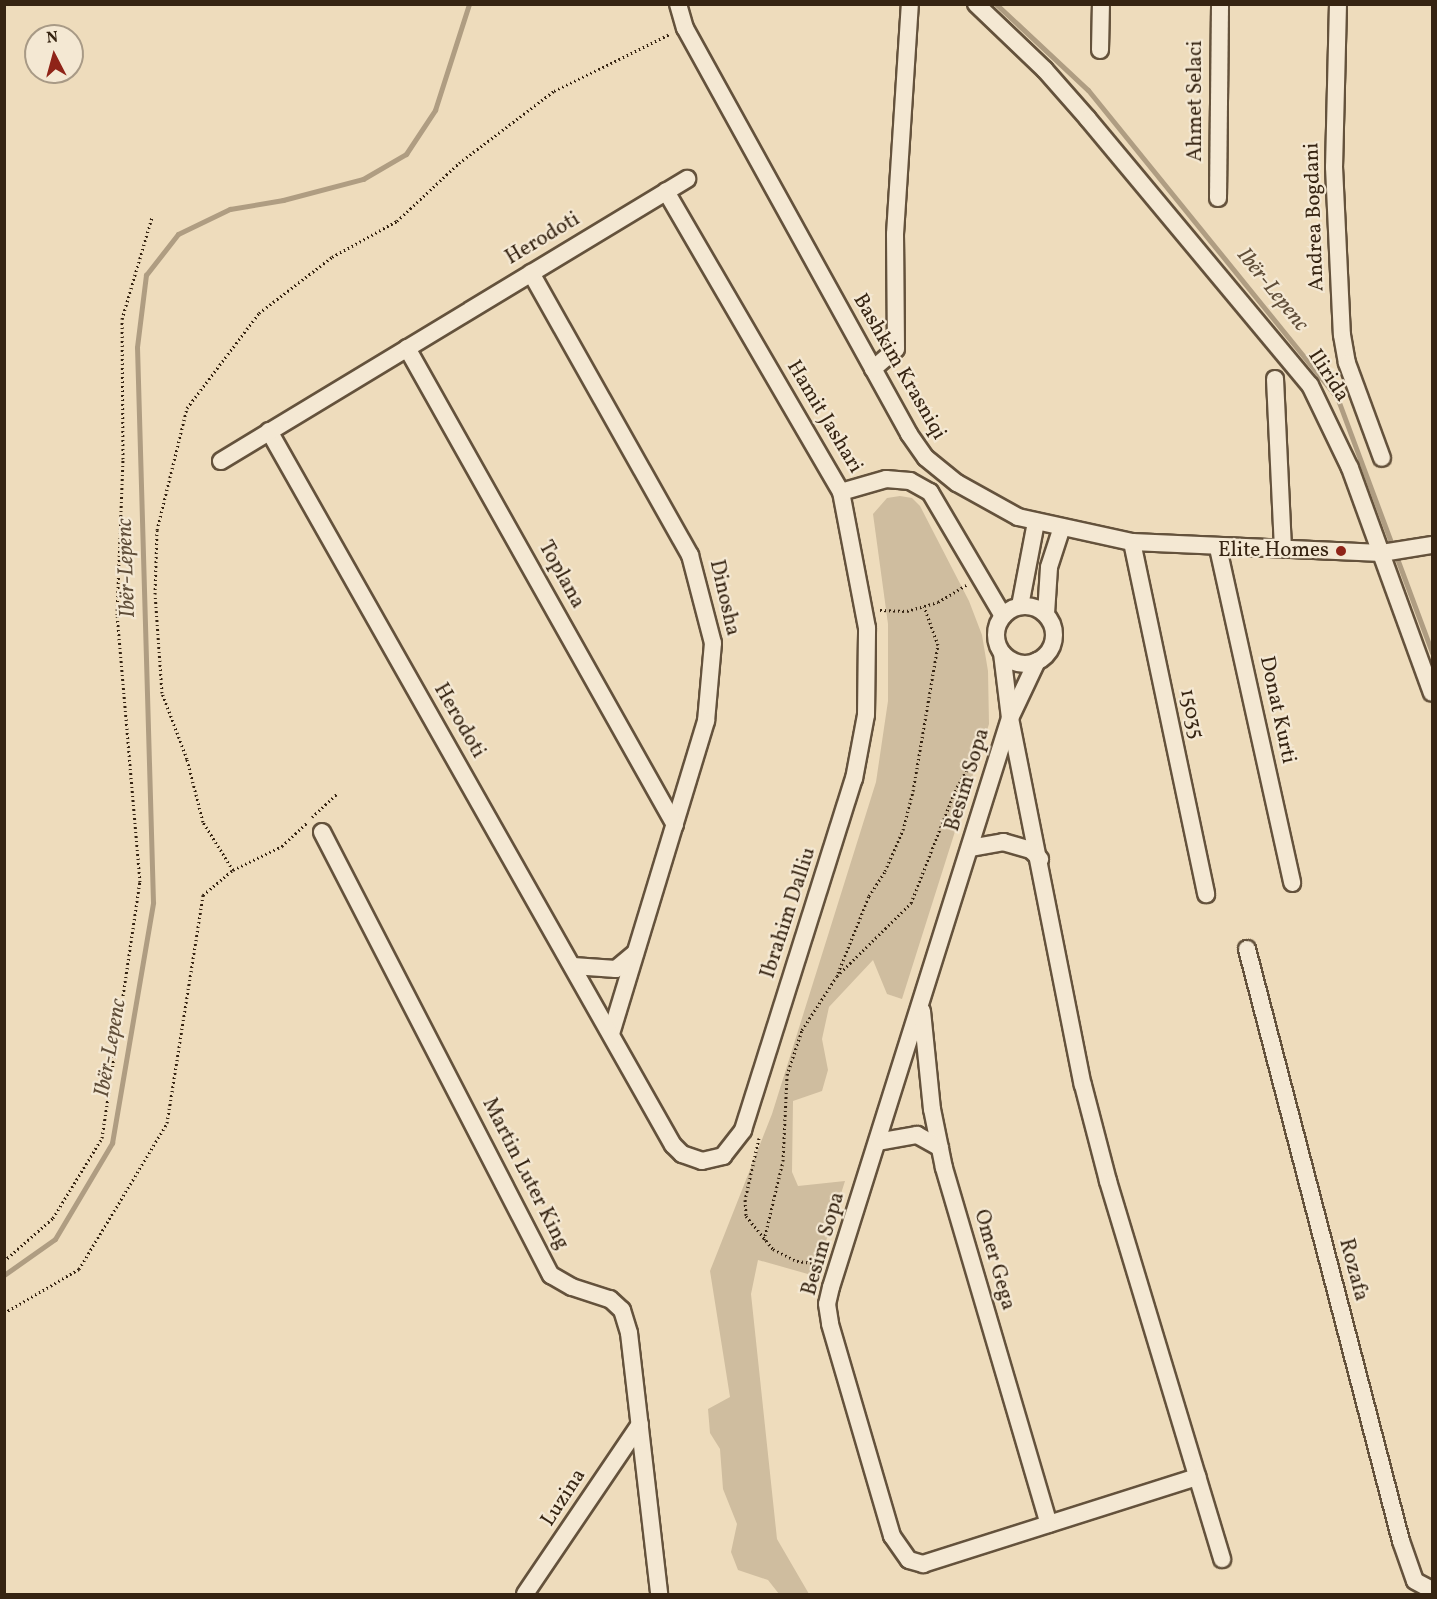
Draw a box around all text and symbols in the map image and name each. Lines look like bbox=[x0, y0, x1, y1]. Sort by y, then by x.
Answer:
north arrow bbox=[24, 24, 84, 84]
text: N bbox=[45, 27, 59, 50]
street label: Ahmet Selaci bbox=[1183, 40, 1209, 162]
street label: Andrea Bogdani bbox=[1300, 142, 1330, 292]
street label: Herodoti bbox=[501, 207, 585, 271]
water label: Ibër-Lepenc bbox=[1230, 243, 1314, 337]
street label: Bashkim Krasniqi bbox=[847, 289, 951, 445]
street label: Ilirida bbox=[1302, 345, 1354, 407]
street label: Hamit Jashari bbox=[780, 356, 868, 478]
water label: Ibër-Lepenc bbox=[112, 518, 142, 618]
street label: Toplana bbox=[532, 537, 590, 613]
place label: Elite Homes bbox=[1218, 538, 1329, 564]
marker: Elite Homes bbox=[1334, 544, 1348, 558]
street label: Dinosha bbox=[703, 557, 745, 639]
street label: Donat Kurti bbox=[1253, 654, 1301, 766]
street label: Herodoti bbox=[427, 679, 491, 763]
street label: 15035 bbox=[1173, 687, 1209, 741]
street label: Besim Sopa bbox=[940, 725, 996, 835]
street label: Ibrahim Dalliu bbox=[756, 844, 822, 982]
water label: Ibër-Lepenc bbox=[89, 997, 133, 1099]
street label: Martin Luter King bbox=[476, 1094, 574, 1254]
street label: Besim Sopa bbox=[797, 1189, 851, 1299]
street label: Omer Gega bbox=[968, 1207, 1020, 1313]
street label: Rozafa bbox=[1333, 1236, 1373, 1304]
street label: Luzina bbox=[536, 1465, 592, 1531]

